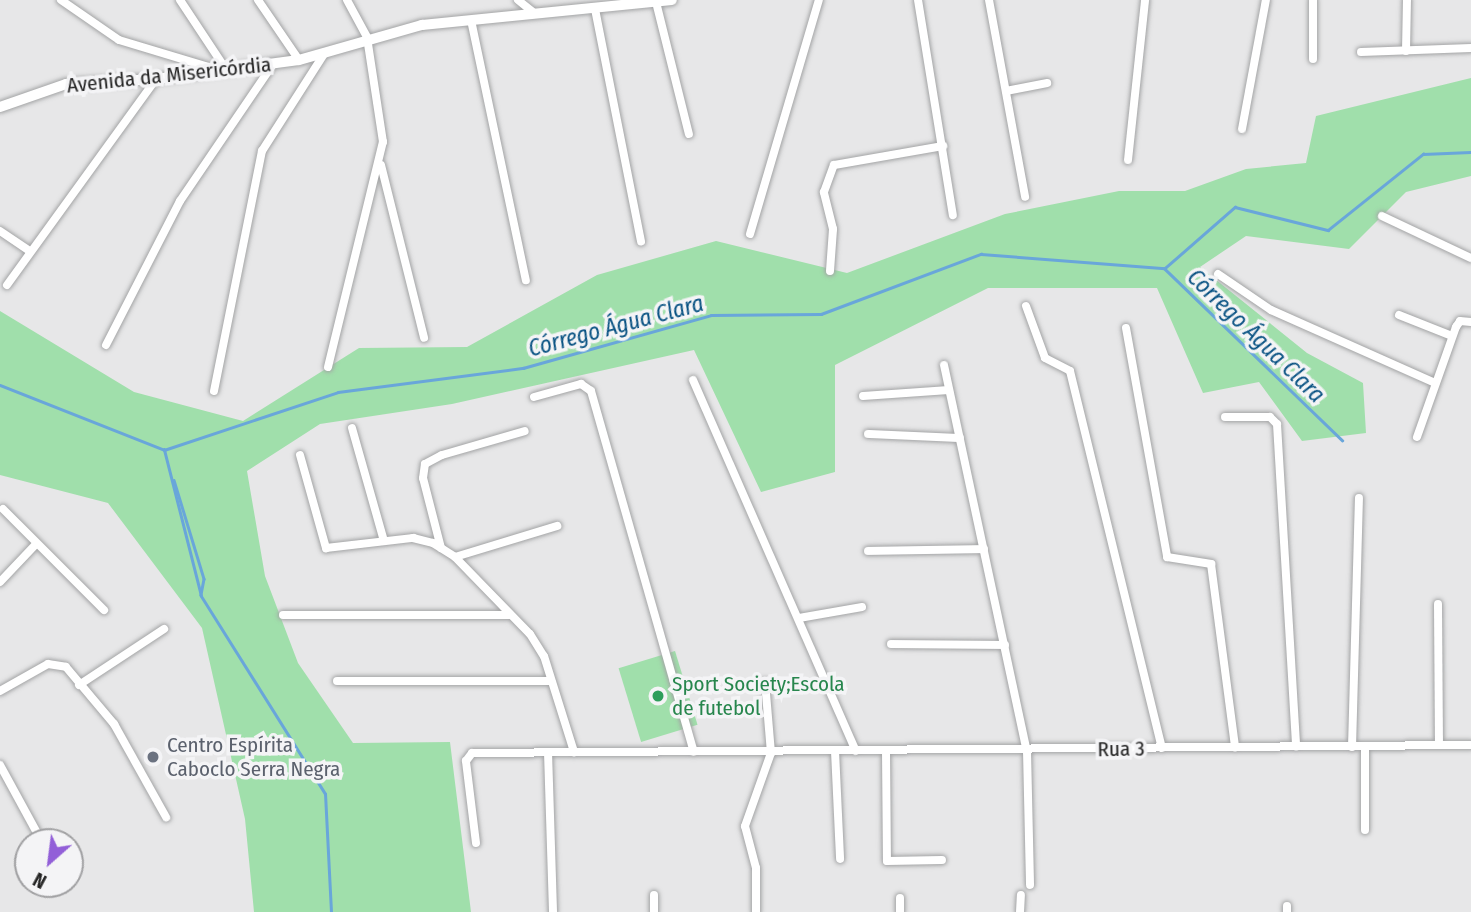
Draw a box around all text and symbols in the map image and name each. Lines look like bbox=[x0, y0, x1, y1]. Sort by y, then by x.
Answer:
street label: Avenida da Misericórdia bbox=[66, 52, 272, 98]
water label: Córrego Água Clara bbox=[1182, 263, 1330, 409]
water label: Córrego Água Clara bbox=[525, 289, 707, 363]
place label: Sport Society;Escola de futebol bbox=[672, 671, 845, 721]
marker: Sport Society;Escola de futebol bbox=[650, 688, 666, 704]
place label: Centro Espírita Caboclo Serra Negra bbox=[167, 732, 340, 782]
street label: Rua 3 bbox=[1097, 736, 1145, 762]
marker: Centro Espírita Caboclo Serra Negra bbox=[145, 749, 161, 765]
north arrow bbox=[14, 828, 84, 898]
text: N bbox=[29, 867, 50, 893]

